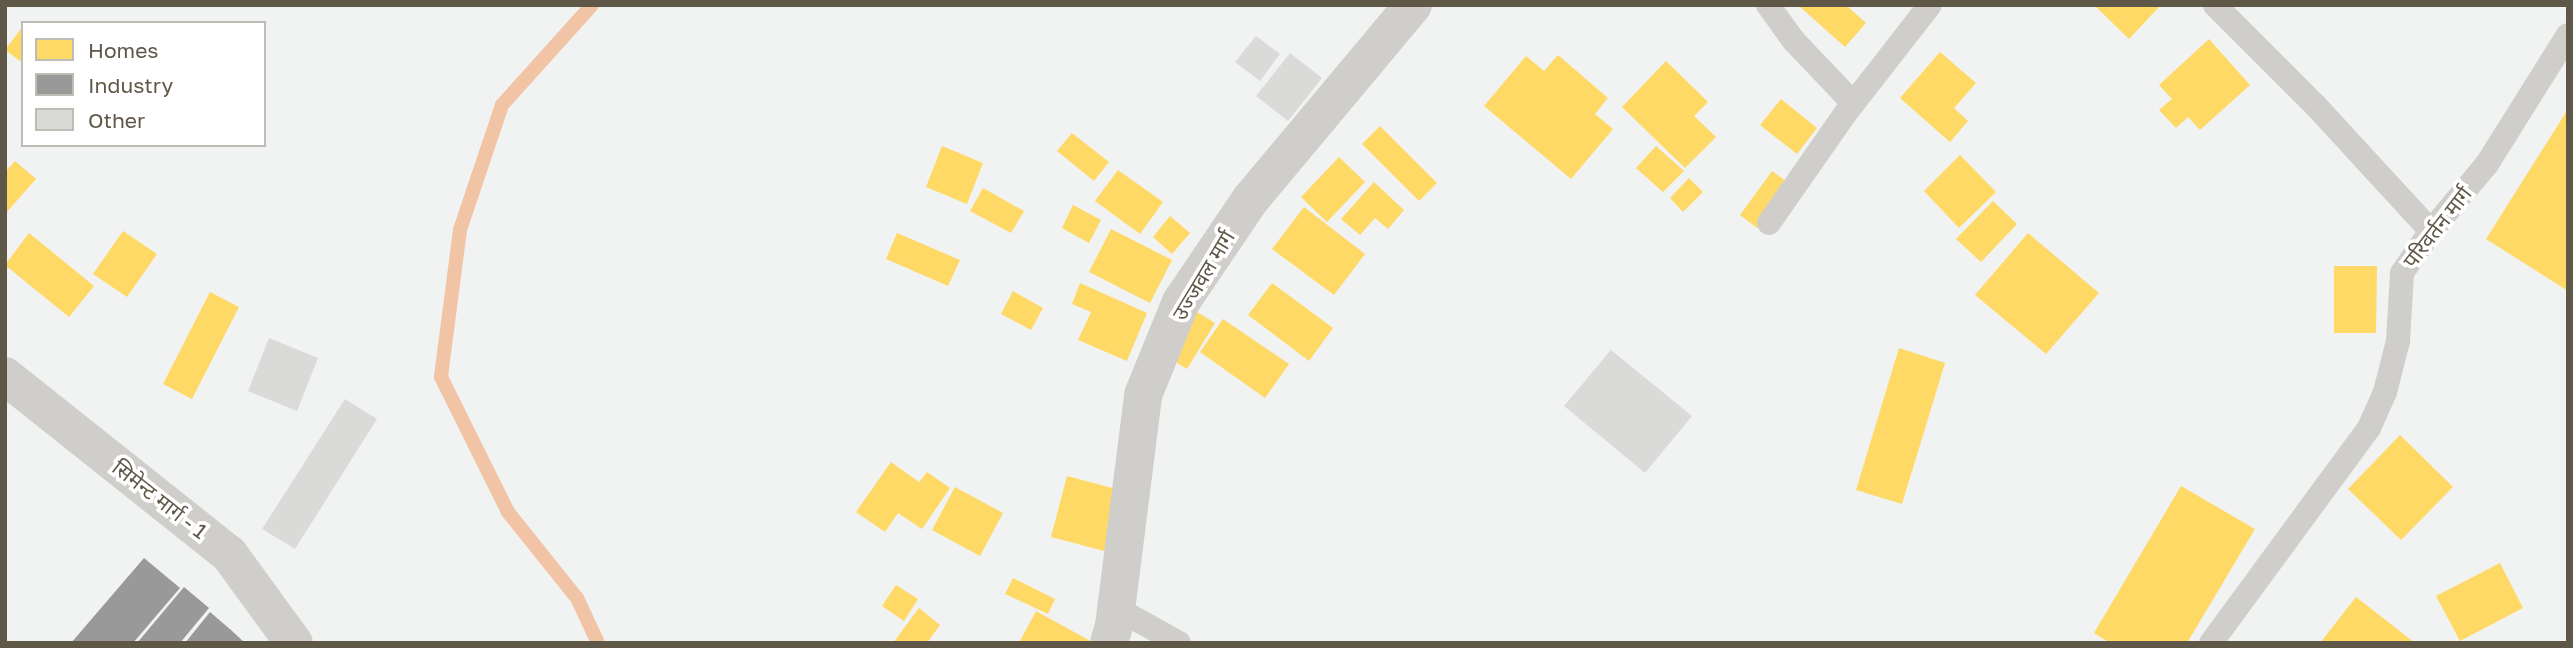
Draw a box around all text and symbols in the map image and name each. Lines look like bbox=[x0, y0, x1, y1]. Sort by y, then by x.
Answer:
legend bbox=[21, 21, 266, 147]
text: Homes bbox=[88, 37, 158, 63]
text: Industry bbox=[88, 72, 173, 98]
text: Other bbox=[88, 107, 145, 133]
street label: परिवर्तन मार्ग bbox=[2397, 181, 2477, 273]
street label: उज्जवल मार्ग bbox=[1166, 226, 1240, 324]
street label: सिमेन्ट मार्ग - 1 bbox=[108, 454, 212, 544]

